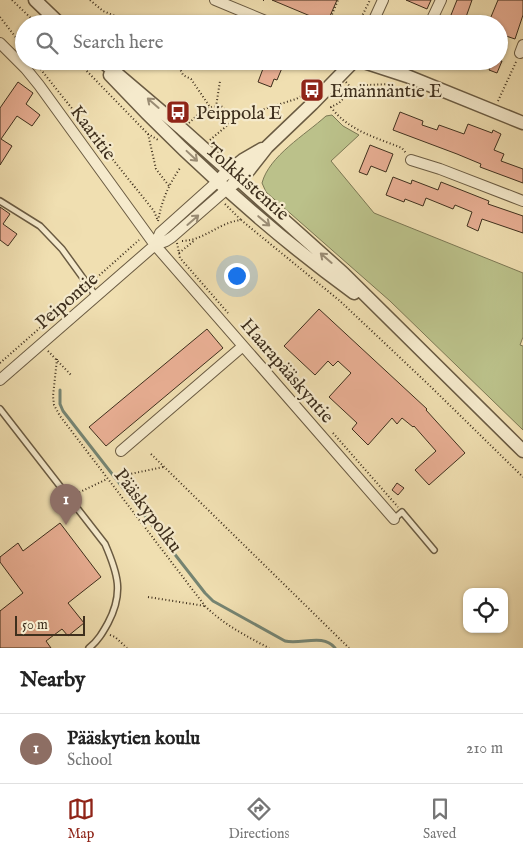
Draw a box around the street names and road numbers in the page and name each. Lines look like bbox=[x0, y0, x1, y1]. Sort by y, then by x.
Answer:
street label: Kaaritie bbox=[64, 101, 121, 166]
street label: Tolkkistentie bbox=[200, 138, 294, 227]
street label: Peipontie bbox=[31, 268, 104, 335]
street label: Haarapääskyntie bbox=[234, 314, 339, 429]
street label: Pääskypolku bbox=[108, 464, 187, 558]

